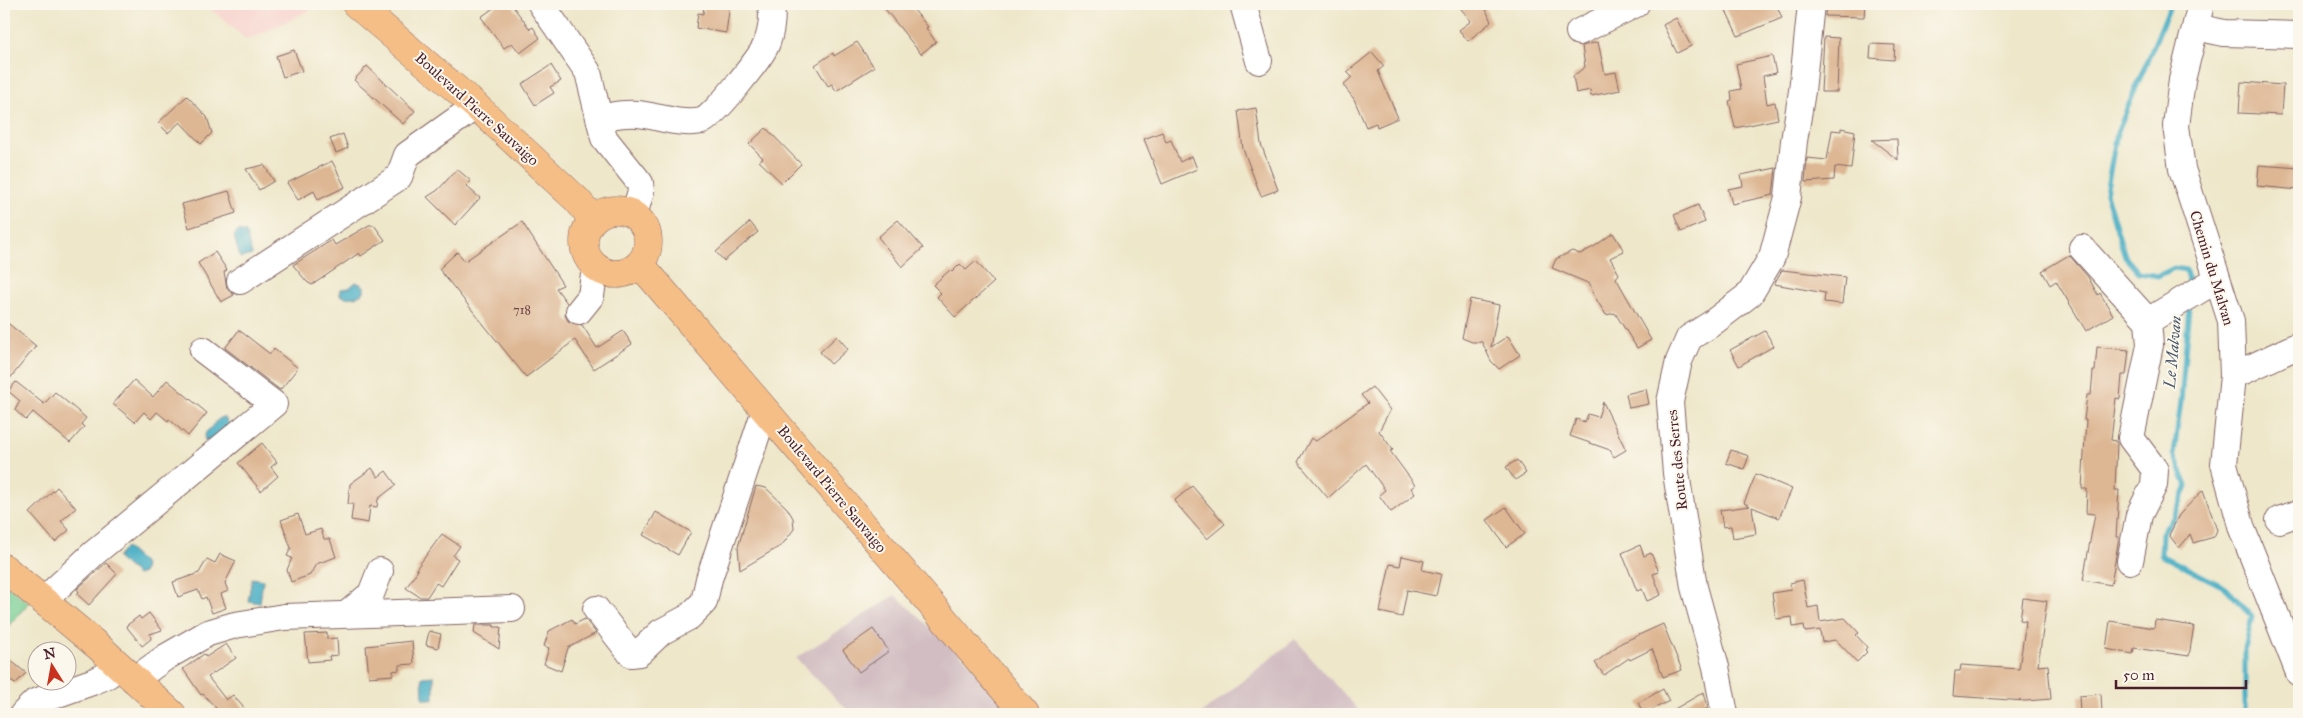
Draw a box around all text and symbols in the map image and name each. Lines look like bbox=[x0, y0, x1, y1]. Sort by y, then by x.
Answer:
street label: Boulevard Pierre Sauvaigo bbox=[411, 49, 543, 170]
street label: Chemin du Malvan bbox=[2186, 209, 2238, 327]
house number: 718 bbox=[513, 303, 531, 317]
water label: Le Malvan bbox=[2160, 314, 2185, 390]
street label: Route des Serres bbox=[1663, 409, 1691, 511]
street label: Boulevard Pierre Sauvaigo bbox=[774, 422, 891, 556]
north arrow bbox=[28, 640, 78, 690]
text: N bbox=[42, 644, 57, 663]
scale bar bbox=[2116, 658, 2246, 690]
text: 50 m bbox=[2123, 666, 2155, 684]

